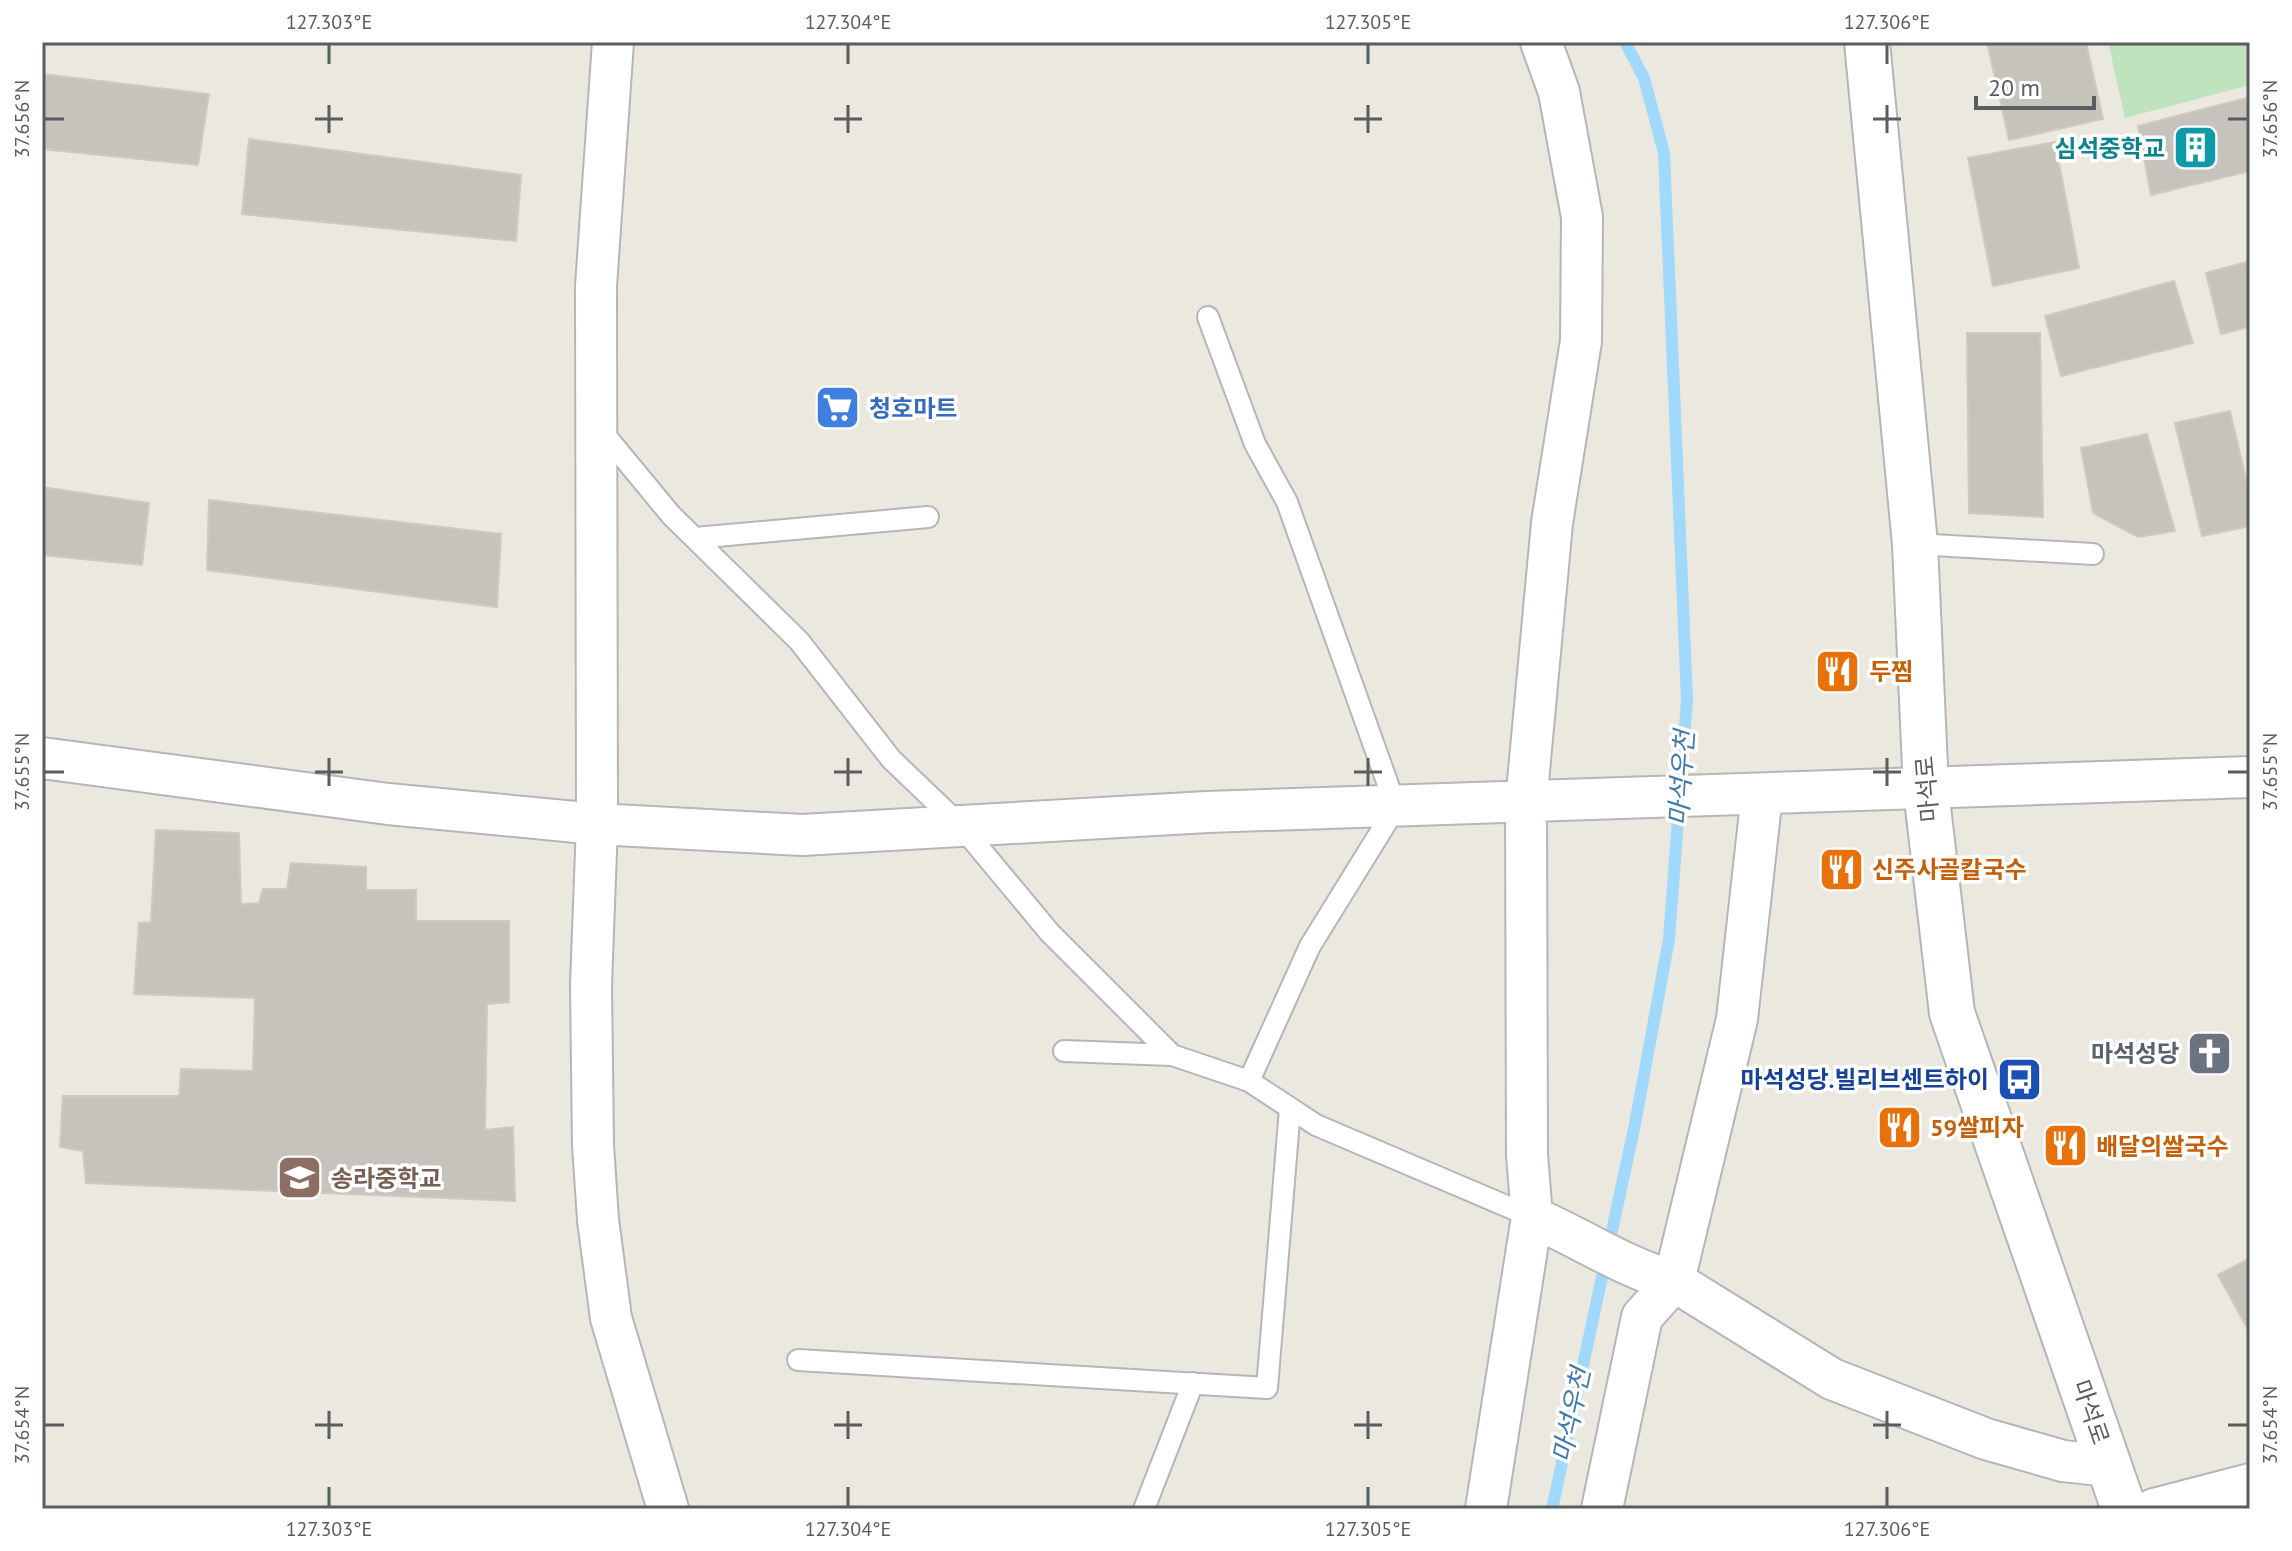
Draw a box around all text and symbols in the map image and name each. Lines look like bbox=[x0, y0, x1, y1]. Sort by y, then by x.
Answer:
text: 127.303°E bbox=[286, 9, 372, 35]
text: 127.304°E bbox=[805, 9, 891, 35]
text: 127.305°E bbox=[1325, 9, 1411, 35]
text: 127.306°E bbox=[1844, 9, 1930, 35]
scale bar bbox=[1976, 60, 2094, 110]
text: 20 m bbox=[1988, 72, 2040, 103]
text: 37.656°N bbox=[9, 80, 35, 158]
text: 37.656°N bbox=[2257, 80, 2283, 158]
building icon: 심석중학교 bbox=[2172, 124, 2220, 172]
place label: 심석중학교 bbox=[2055, 133, 2165, 164]
supermarket icon: 청호마트 bbox=[814, 384, 862, 432]
place label: 청호마트 bbox=[869, 393, 957, 424]
restaurant icon: 두찜 bbox=[1814, 647, 1862, 695]
place label: 두찜 bbox=[1869, 656, 1913, 687]
water label: 마석우천 bbox=[1661, 726, 1701, 827]
text: 37.655°N bbox=[9, 733, 35, 811]
text: 37.655°N bbox=[2257, 733, 2283, 811]
street label: 마석로 bbox=[1909, 755, 1945, 823]
restaurant icon: 신주사골칼국수 bbox=[1817, 845, 1865, 893]
place label: 신주사골칼국수 bbox=[1872, 854, 2027, 885]
church icon: 마석성당 bbox=[2186, 1029, 2234, 1077]
place label: 마석성당 bbox=[2091, 1038, 2179, 1069]
bus stop icon: 마석성당.빌리브센트하이 bbox=[1996, 1055, 2044, 1103]
place label: 마석성당.빌리브센트하이 bbox=[1740, 1064, 1989, 1095]
restaurant icon: 59쌀피자 bbox=[1875, 1103, 1923, 1151]
place label: 59쌀피자 bbox=[1930, 1112, 2023, 1143]
restaurant icon: 배달의쌀국수 bbox=[2041, 1122, 2089, 1170]
place label: 배달의쌀국수 bbox=[2096, 1131, 2228, 1162]
school or university icon: 송라중학교 bbox=[276, 1154, 324, 1202]
place label: 송라중학교 bbox=[331, 1163, 441, 1194]
water label: 마석우천 bbox=[1545, 1362, 1598, 1465]
street label: 마석로 bbox=[2066, 1376, 2116, 1448]
text: 37.654°N bbox=[9, 1386, 35, 1464]
text: 37.654°N bbox=[2257, 1386, 2283, 1464]
text: 127.303°E bbox=[286, 1516, 372, 1542]
text: 127.304°E bbox=[805, 1516, 891, 1542]
text: 127.305°E bbox=[1325, 1516, 1411, 1542]
text: 127.306°E bbox=[1844, 1516, 1930, 1542]

